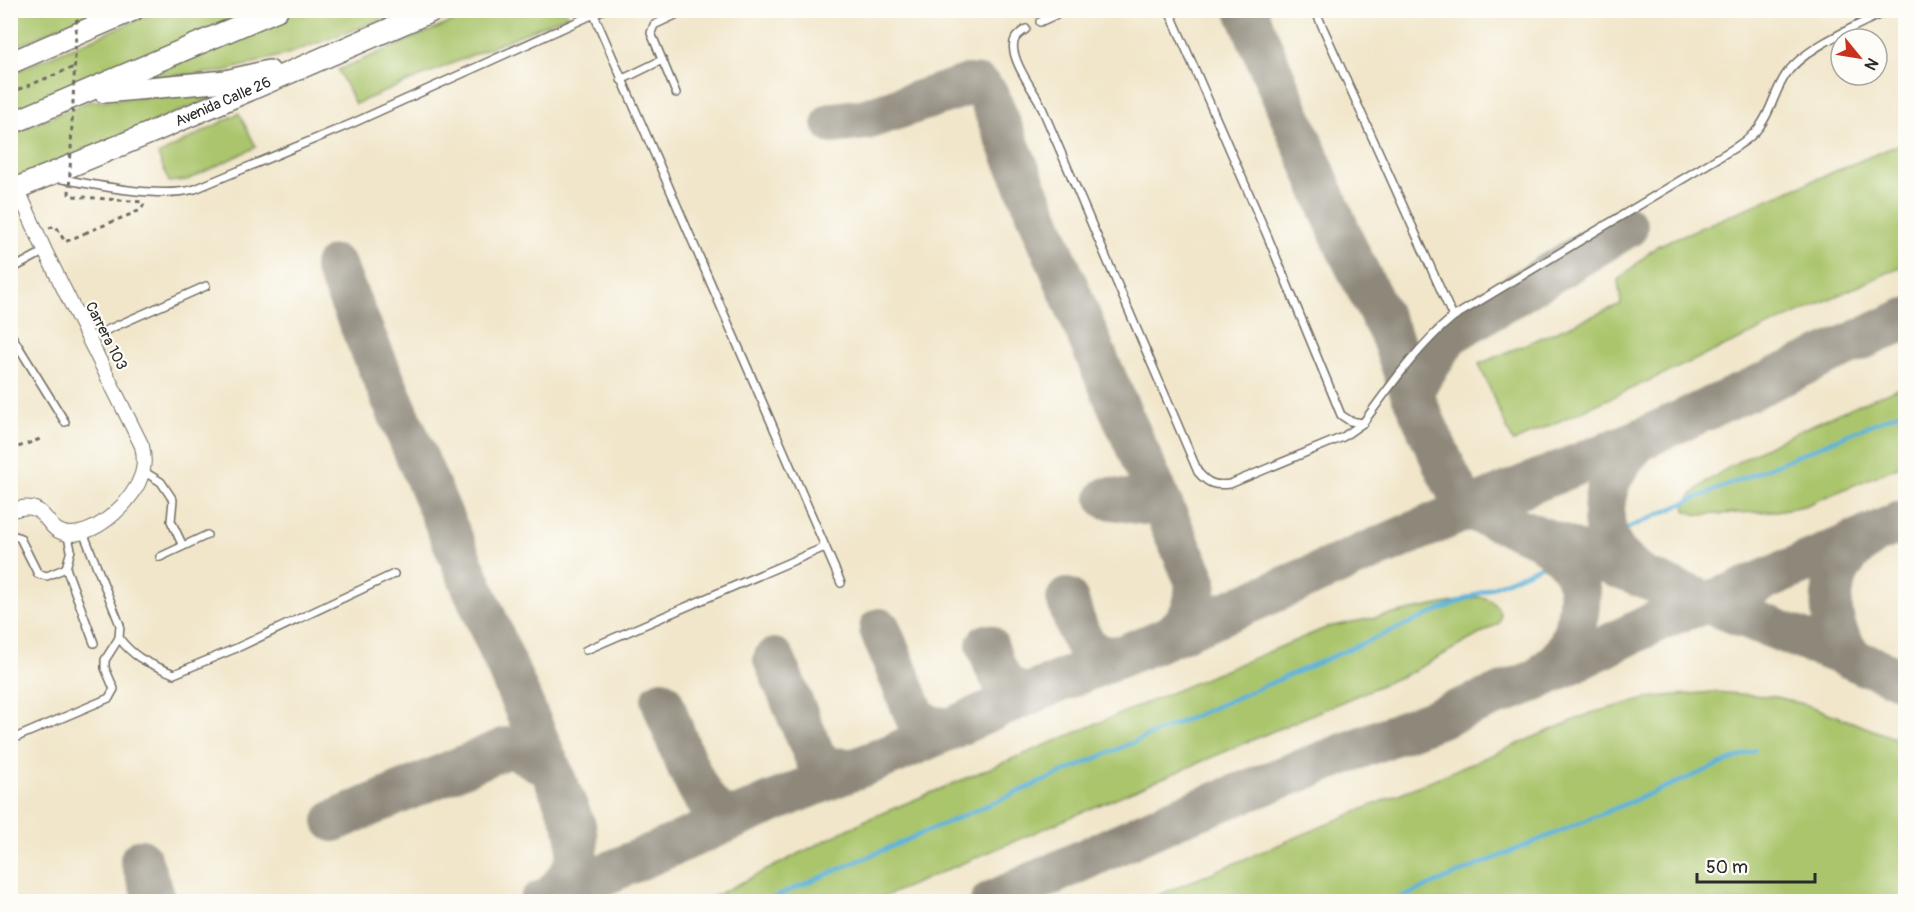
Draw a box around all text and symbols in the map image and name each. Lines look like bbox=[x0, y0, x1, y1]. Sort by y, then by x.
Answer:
north arrow bbox=[1829, 27, 1889, 87]
text: N bbox=[1860, 54, 1882, 74]
street label: Avenida Calle 26 bbox=[172, 72, 274, 131]
street label: Carrera 103 bbox=[81, 299, 131, 373]
scale bar bbox=[1697, 846, 1816, 884]
text: 50 m bbox=[1706, 856, 1748, 879]

